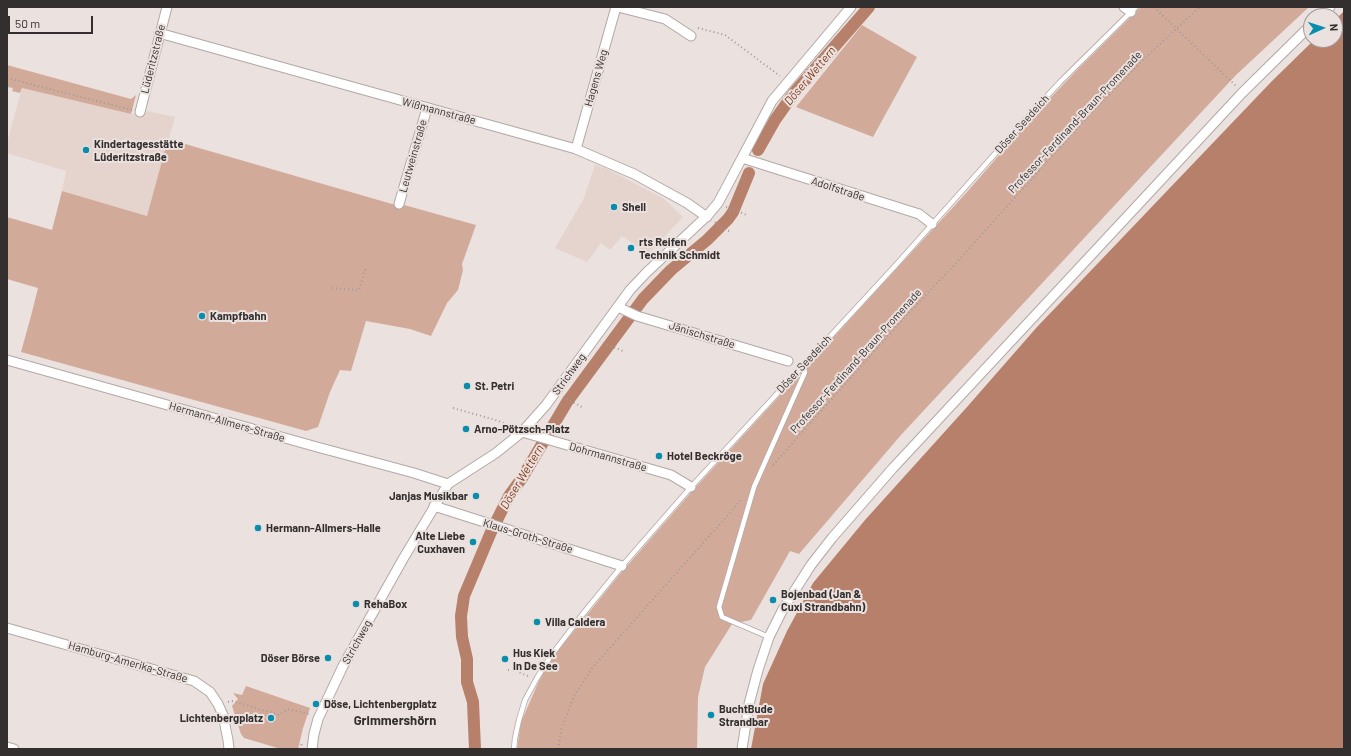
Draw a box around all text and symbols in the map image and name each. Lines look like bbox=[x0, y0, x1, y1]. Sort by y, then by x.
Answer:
scale bar bbox=[10, 8, 95, 34]
north arrow bbox=[1303, 8, 1343, 48]
text: 50 m bbox=[15, 16, 40, 30]
street label: Lüderitzstraße bbox=[138, 23, 168, 95]
text: N bbox=[1328, 23, 1341, 31]
water label: Döser Wettern bbox=[781, 44, 839, 108]
street label: Hagens Weg bbox=[582, 48, 610, 108]
street label: Professor-Ferdinand-Braun-Promenade bbox=[1005, 48, 1145, 196]
street label: Döser Seedeich bbox=[992, 92, 1052, 156]
street label: Wißmannstraße bbox=[401, 95, 477, 127]
street label: Leutweinstraße bbox=[396, 118, 430, 194]
place label: Kindertagesstätte Lüderitzstraße bbox=[94, 137, 183, 163]
marker: Kindertagesstätte Lüderitzstraße bbox=[81, 145, 91, 155]
street label: Adolfstraße bbox=[809, 174, 867, 204]
place label: Shell bbox=[622, 200, 646, 214]
marker: Shell bbox=[609, 202, 619, 212]
place label: rts Reifen Technik Schmidt bbox=[639, 235, 720, 261]
marker: rts Reifen Technik Schmidt bbox=[626, 243, 636, 253]
street label: Professor-Ferdinand-Braun-Promenade bbox=[788, 286, 924, 436]
place label: Kampfbahn bbox=[210, 309, 266, 323]
marker: Kampfbahn bbox=[197, 311, 207, 321]
street label: Jänischstraße bbox=[667, 319, 737, 351]
street label: Döser Seedeich bbox=[774, 332, 834, 396]
street label: Strichweg bbox=[549, 351, 589, 397]
place label: St. Petri bbox=[475, 379, 514, 393]
marker: St. Petri bbox=[462, 381, 472, 391]
street label: Hermann-Allmers-Straße bbox=[167, 399, 287, 445]
place label: Arno-Pötzsch-Platz bbox=[474, 422, 570, 436]
marker: Arno-Pötzsch-Platz bbox=[461, 424, 471, 434]
street label: Dohrmannstraße bbox=[568, 440, 648, 474]
water label: Döser Wettern bbox=[497, 442, 547, 512]
place label: Hotel Beckröge bbox=[667, 449, 742, 463]
marker: Hotel Beckröge bbox=[654, 451, 664, 461]
place label: Janjas Musikbar bbox=[389, 489, 468, 503]
marker: Janjas Musikbar bbox=[471, 491, 481, 501]
street label: Klaus-Groth-Straße bbox=[481, 516, 575, 556]
place label: Hermann-Allmers-Halle bbox=[266, 521, 381, 535]
marker: Hermann-Allmers-Halle bbox=[253, 523, 263, 533]
place label: Alte Liebe Cuxhaven bbox=[415, 529, 465, 555]
marker: Alte Liebe Cuxhaven bbox=[468, 537, 478, 547]
place label: Bojenbad (Jan & Cuxi Strandbahn) bbox=[781, 587, 865, 613]
marker: Bojenbad (Jan & Cuxi Strandbahn) bbox=[768, 595, 778, 605]
place label: RehaBox bbox=[364, 597, 407, 611]
marker: RehaBox bbox=[351, 599, 361, 609]
place label: Villa Caldera bbox=[545, 615, 605, 629]
marker: Villa Caldera bbox=[532, 617, 542, 627]
street label: Strichweg bbox=[340, 618, 374, 666]
street label: Hamburg-Amerika-Straße bbox=[67, 639, 189, 685]
place label: Hus Kiek In De See bbox=[513, 646, 558, 672]
place label: Döser Börse bbox=[261, 651, 320, 665]
marker: Döser Börse bbox=[323, 653, 333, 663]
marker: Hus Kiek In De See bbox=[500, 654, 510, 664]
place label: Döse, Lichtenbergplatz bbox=[324, 697, 437, 711]
marker: Döse, Lichtenbergplatz bbox=[311, 699, 321, 709]
place label: BuchtBude Strandbar bbox=[719, 702, 773, 728]
marker: BuchtBude Strandbar bbox=[706, 710, 716, 720]
place label: Lichtenbergplatz bbox=[180, 711, 263, 725]
marker: Lichtenbergplatz bbox=[266, 713, 276, 723]
district label: Grimmershörn bbox=[354, 713, 436, 729]

